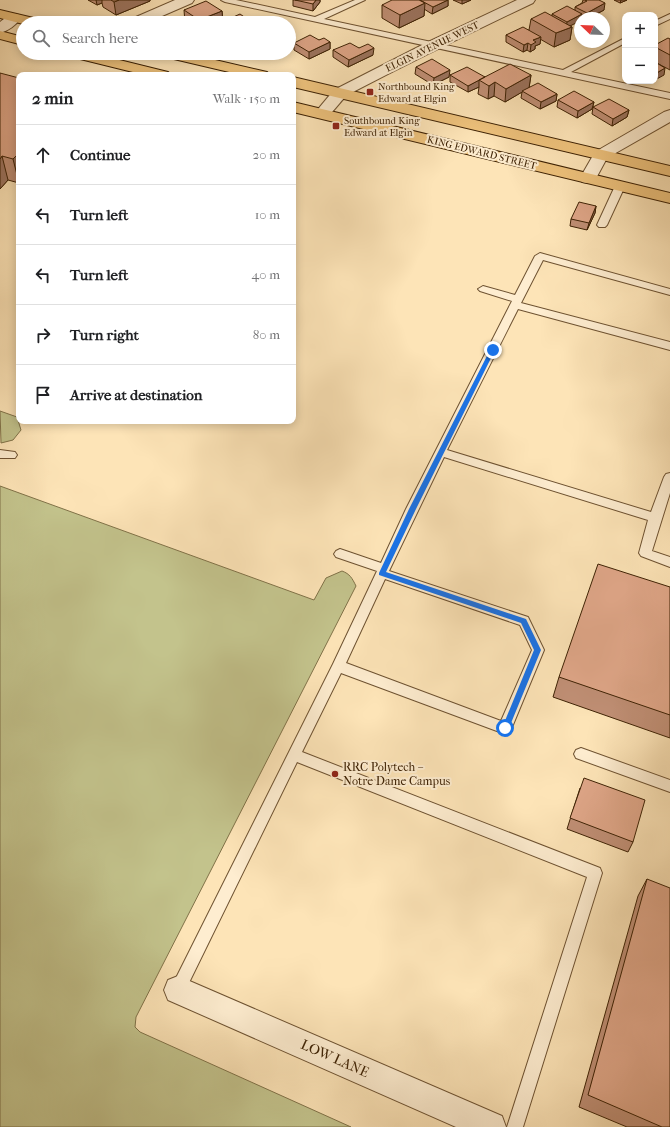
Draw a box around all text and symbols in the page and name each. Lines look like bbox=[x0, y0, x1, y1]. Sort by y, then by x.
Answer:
north arrow bbox=[574, 12, 610, 48]
map controls bbox=[622, 12, 658, 84]
button: + bbox=[622, 12, 658, 48]
search box bbox=[16, 16, 296, 60]
street label: ELGIN AVENUE WEST bbox=[384, 19, 481, 75]
icon: search bbox=[30, 27, 52, 49]
text: Search here bbox=[62, 29, 138, 47]
button: − bbox=[622, 48, 658, 84]
place label: Northbound King Edward at Elgin bbox=[378, 81, 455, 105]
marker: Northbound King Edward at Elgin bbox=[365, 87, 375, 97]
text: 2 min bbox=[32, 88, 73, 108]
text: Walk · 150 m bbox=[213, 91, 280, 106]
place label: Southbound King Edward at Elgin bbox=[344, 115, 420, 139]
marker: Southbound King Edward at Elgin bbox=[331, 121, 341, 131]
street label: KING EDWARD STREET bbox=[426, 134, 538, 172]
icon: ahead bbox=[32, 144, 54, 166]
text: Continue bbox=[70, 146, 130, 164]
text: 20 m bbox=[253, 147, 280, 162]
icon: left bbox=[32, 204, 54, 226]
text: Turn left bbox=[70, 206, 128, 224]
text: 10 m bbox=[255, 207, 280, 222]
icon: left bbox=[32, 264, 54, 286]
text: Turn left bbox=[70, 266, 128, 284]
text: 40 m bbox=[252, 267, 280, 282]
icon: right bbox=[32, 324, 54, 346]
text: Turn right bbox=[70, 326, 139, 344]
text: 80 m bbox=[253, 327, 280, 342]
route end bbox=[484, 341, 502, 359]
icon: arrive bbox=[32, 384, 54, 406]
text: Arrive at destination bbox=[70, 386, 202, 404]
route start bbox=[496, 719, 514, 737]
place label: RRC Polytech – Notre Dame Campus bbox=[343, 760, 451, 788]
marker: RRC Polytech – Notre Dame Campus bbox=[330, 769, 340, 779]
street label: LOW LANE bbox=[298, 1036, 372, 1081]

